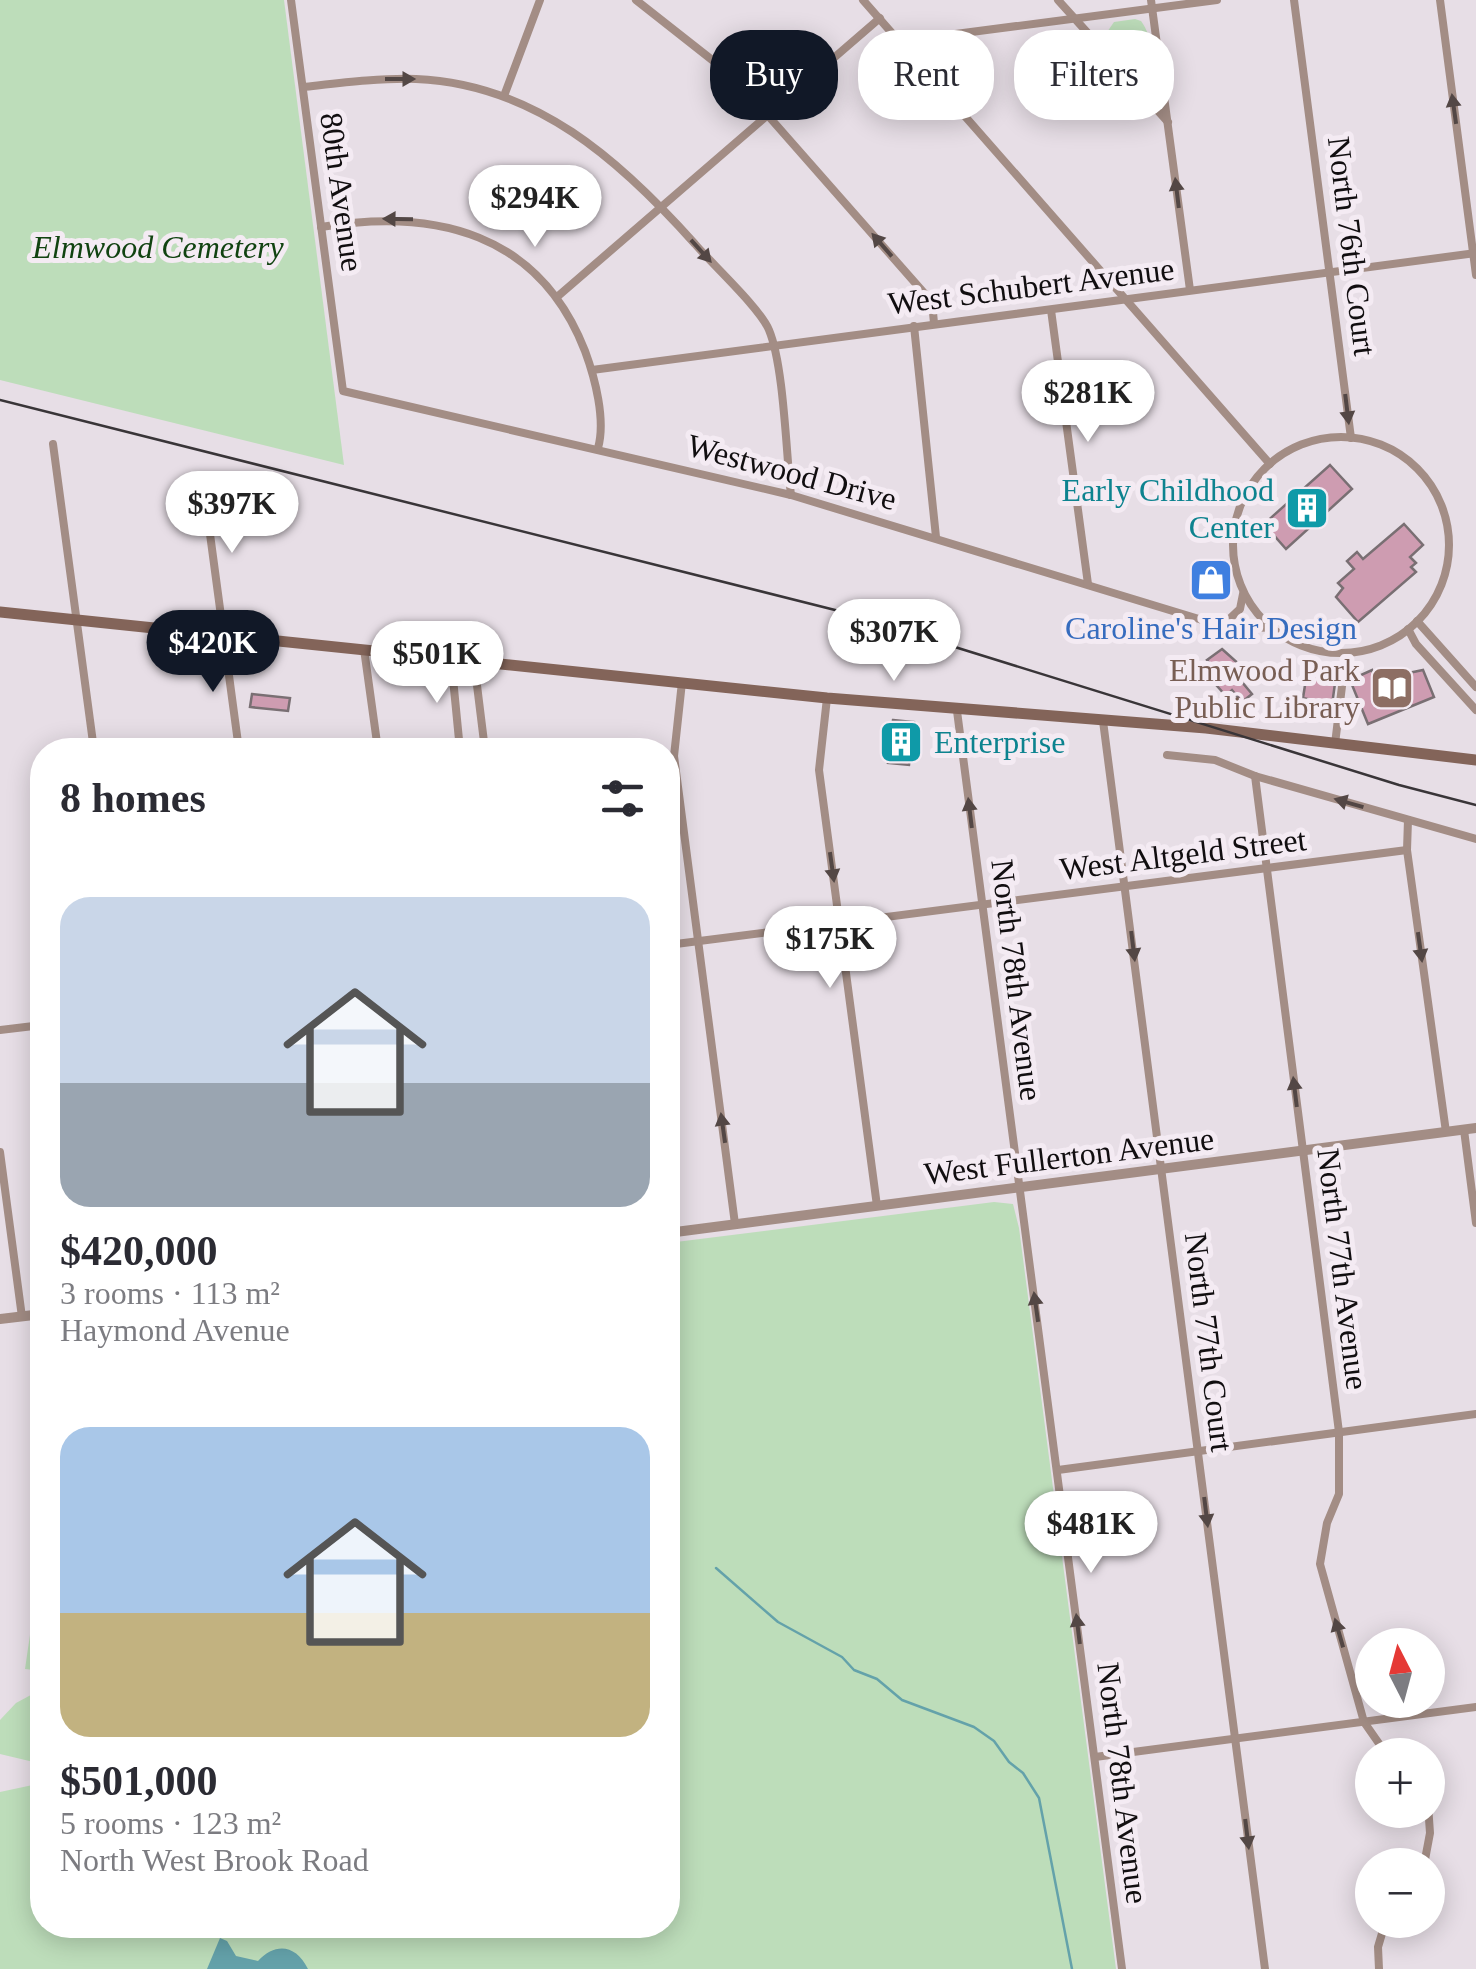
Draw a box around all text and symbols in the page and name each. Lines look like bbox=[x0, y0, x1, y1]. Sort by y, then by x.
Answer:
chip: Buy bbox=[710, 30, 838, 120]
chip: Rent bbox=[858, 30, 994, 120]
chip: Filters bbox=[1014, 30, 1174, 120]
one-way arrow bbox=[384, 71, 416, 87]
one-way arrow bbox=[1446, 92, 1462, 124]
street label: 80th Avenue bbox=[313, 110, 371, 274]
street label: North 76th Court bbox=[1321, 134, 1383, 358]
pin: $294K bbox=[465, 165, 605, 250]
one-way arrow bbox=[1169, 177, 1185, 209]
text: $294K bbox=[491, 179, 579, 215]
one-way arrow bbox=[382, 211, 414, 227]
park label: Elmwood Cemetery bbox=[31, 229, 285, 265]
one-way arrow bbox=[871, 233, 893, 258]
one-way arrow bbox=[689, 239, 712, 263]
street label: West Schubert Avenue bbox=[886, 251, 1176, 321]
pin: $281K bbox=[1018, 360, 1158, 445]
text: $281K bbox=[1044, 374, 1132, 410]
one-way arrow bbox=[1340, 394, 1356, 425]
street label: Westwood Drive bbox=[683, 427, 901, 517]
pin: $397K bbox=[162, 471, 302, 556]
place label: Early Childhood Center bbox=[1062, 472, 1274, 545]
text: $397K bbox=[188, 485, 276, 521]
building icon: Early Childhood Center bbox=[1284, 485, 1330, 531]
shop icon: Caroline's Hair Design bbox=[1188, 557, 1234, 603]
pin: $307K bbox=[824, 599, 964, 684]
pin: $420K bbox=[143, 610, 283, 695]
place label: Caroline's Hair Design bbox=[1065, 610, 1357, 646]
text: $307K bbox=[850, 613, 938, 649]
pin: $501K bbox=[367, 621, 507, 706]
text: $420K bbox=[169, 624, 257, 660]
text: $501K bbox=[393, 635, 481, 671]
place label: Elmwood Park Public Library bbox=[1169, 652, 1360, 725]
library icon: Elmwood Park Public Library bbox=[1369, 665, 1415, 711]
building icon: Enterprise bbox=[878, 719, 924, 765]
place label: Enterprise bbox=[934, 724, 1066, 760]
icon: filters bbox=[595, 771, 650, 826]
text: 8 homes bbox=[60, 775, 206, 821]
one-way arrow bbox=[1333, 795, 1363, 810]
one-way arrow bbox=[962, 797, 978, 829]
street label: West Altgeld Street bbox=[1058, 821, 1308, 887]
one-way arrow bbox=[824, 852, 840, 883]
street label: North 78th Avenue bbox=[984, 857, 1050, 1103]
pin: $175K bbox=[760, 906, 900, 991]
text: $175K bbox=[786, 920, 874, 956]
one-way arrow bbox=[1125, 931, 1141, 963]
one-way arrow bbox=[1412, 932, 1428, 963]
icon: home bbox=[265, 962, 445, 1142]
one-way arrow bbox=[1287, 1076, 1303, 1108]
one-way arrow bbox=[714, 1111, 730, 1143]
street label: West Fullerton Avenue bbox=[922, 1120, 1216, 1192]
street label: North 77th Avenue bbox=[1310, 1146, 1376, 1392]
text: $420,000 bbox=[60, 1228, 218, 1274]
street label: North 77th Court bbox=[1178, 1230, 1240, 1454]
text: 3 rooms · 113 m² bbox=[60, 1275, 280, 1311]
one-way arrow bbox=[1027, 1291, 1043, 1322]
text: Haymond Avenue bbox=[60, 1312, 290, 1348]
pin: $481K bbox=[1021, 1491, 1161, 1576]
icon: home bbox=[265, 1492, 445, 1672]
one-way arrow bbox=[1198, 1496, 1214, 1528]
text: $481K bbox=[1047, 1505, 1135, 1541]
one-way arrow bbox=[1070, 1613, 1086, 1645]
one-way arrow bbox=[1330, 1618, 1346, 1649]
north arrow bbox=[1355, 1628, 1445, 1718]
map controls bbox=[1355, 1628, 1445, 1938]
street label: North 78th Avenue bbox=[1090, 1660, 1156, 1906]
button: + bbox=[1355, 1738, 1445, 1828]
text: $501,000 bbox=[60, 1758, 218, 1804]
text: 5 rooms · 123 m² bbox=[60, 1805, 281, 1841]
one-way arrow bbox=[1240, 1819, 1256, 1850]
text: North West Brook Road bbox=[60, 1842, 369, 1878]
button: − bbox=[1355, 1848, 1445, 1938]

